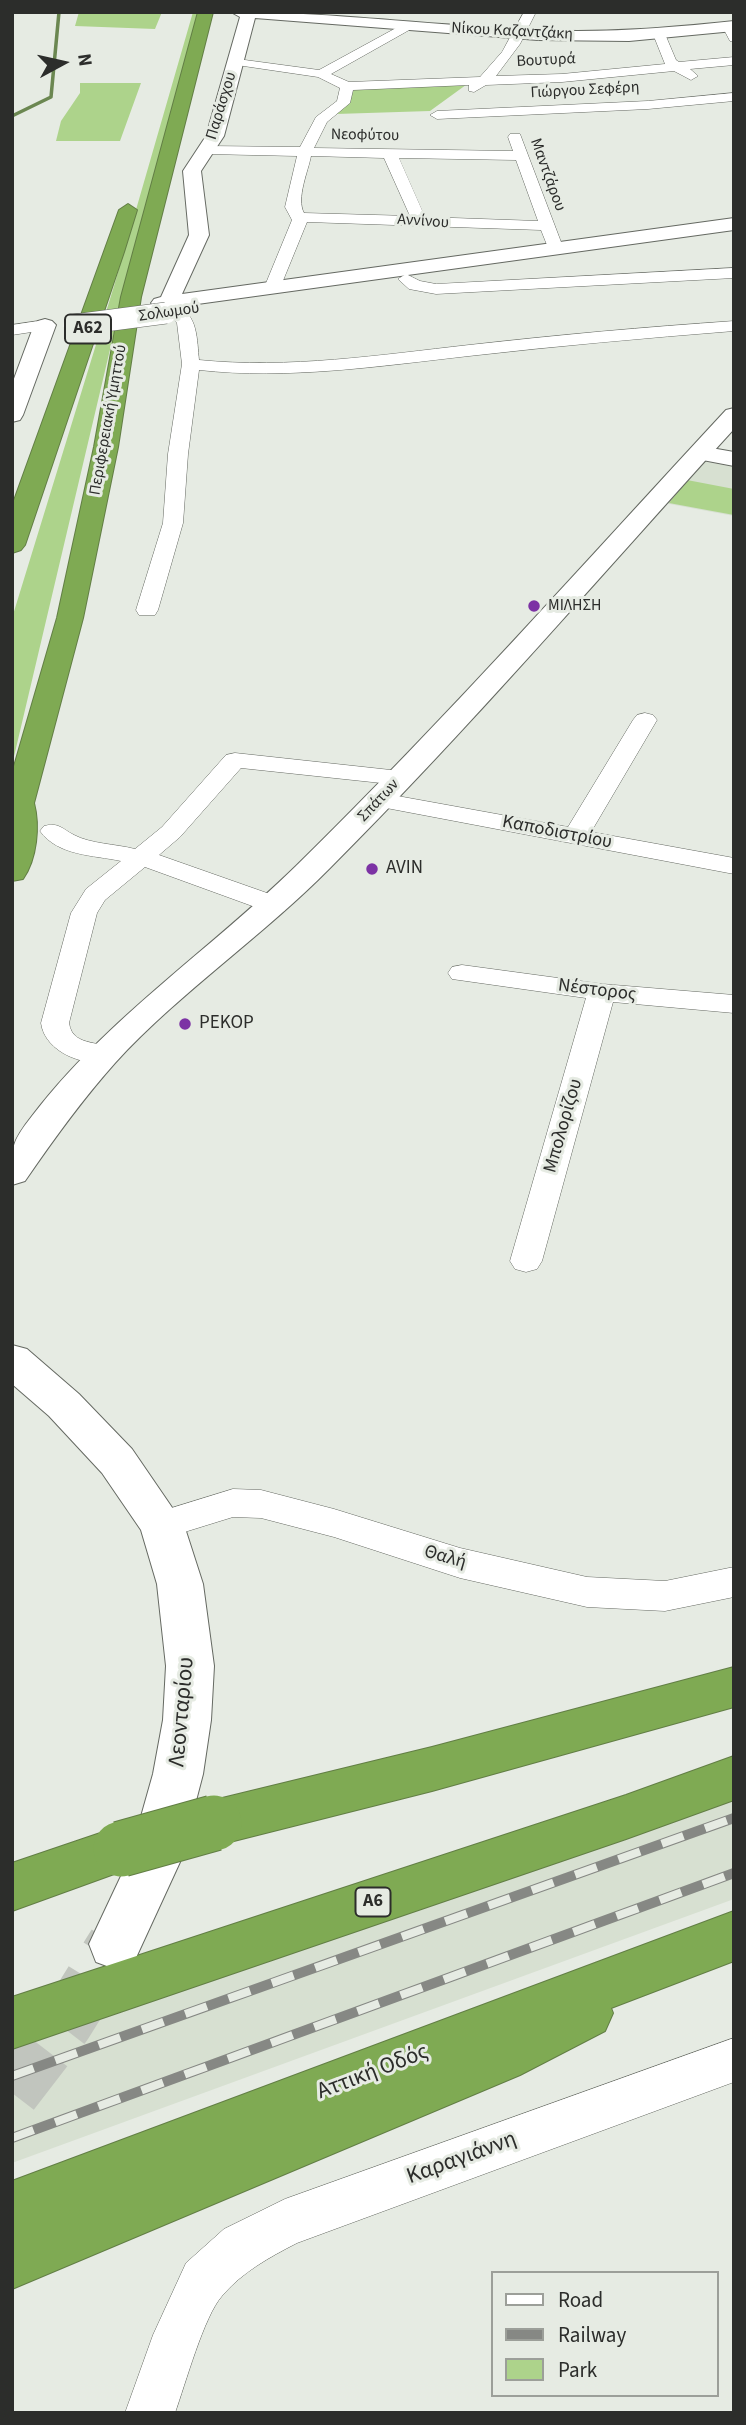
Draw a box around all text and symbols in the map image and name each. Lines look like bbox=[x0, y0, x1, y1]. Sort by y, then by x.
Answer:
street label: Νίκου Καζαντζάκη bbox=[451, 19, 573, 45]
north arrow bbox=[28, 28, 98, 98]
street label: Βουτυρά bbox=[516, 50, 576, 72]
text: N bbox=[70, 52, 99, 68]
street label: Παράσχου bbox=[203, 70, 241, 142]
street label: Γιώργου Σεφέρη bbox=[530, 79, 640, 103]
street label: Νεοφύτου bbox=[331, 126, 399, 146]
street label: Μαντζάρου bbox=[525, 136, 569, 214]
street label: Αννίνου bbox=[397, 211, 449, 233]
street label: Σολωμού bbox=[137, 299, 201, 327]
road number: Α62 bbox=[65, 314, 111, 344]
street label: Περιφερειακή Υμηττού bbox=[86, 343, 132, 497]
place label: ΜΙΛΗΣΗ bbox=[548, 596, 602, 616]
marker: ΜΙΛΗΣΗ bbox=[526, 598, 542, 614]
street label: Σπάτων bbox=[354, 775, 404, 827]
street label: Καποδιστρίου bbox=[500, 811, 614, 855]
place label: AVIN bbox=[386, 858, 423, 880]
marker: AVIN bbox=[364, 861, 380, 877]
street label: Νέστορος bbox=[557, 975, 637, 1007]
place label: ΡΕΚΟΡ bbox=[199, 1013, 254, 1035]
marker: ΡΕΚΟΡ bbox=[177, 1016, 193, 1032]
street label: Μπολορίζου bbox=[540, 1076, 588, 1176]
street label: Θαλή bbox=[421, 1541, 469, 1575]
street label: Λεονταρίου bbox=[164, 1656, 202, 1768]
road number: Α6 bbox=[356, 1888, 390, 1916]
street label: Αττική Οδός bbox=[314, 2039, 432, 2107]
street label: Καραγιάννη bbox=[403, 2126, 521, 2192]
legend bbox=[490, 2271, 718, 2397]
text: Road bbox=[558, 2285, 603, 2315]
text: Railway bbox=[558, 2320, 626, 2350]
text: Park bbox=[558, 2355, 597, 2385]

